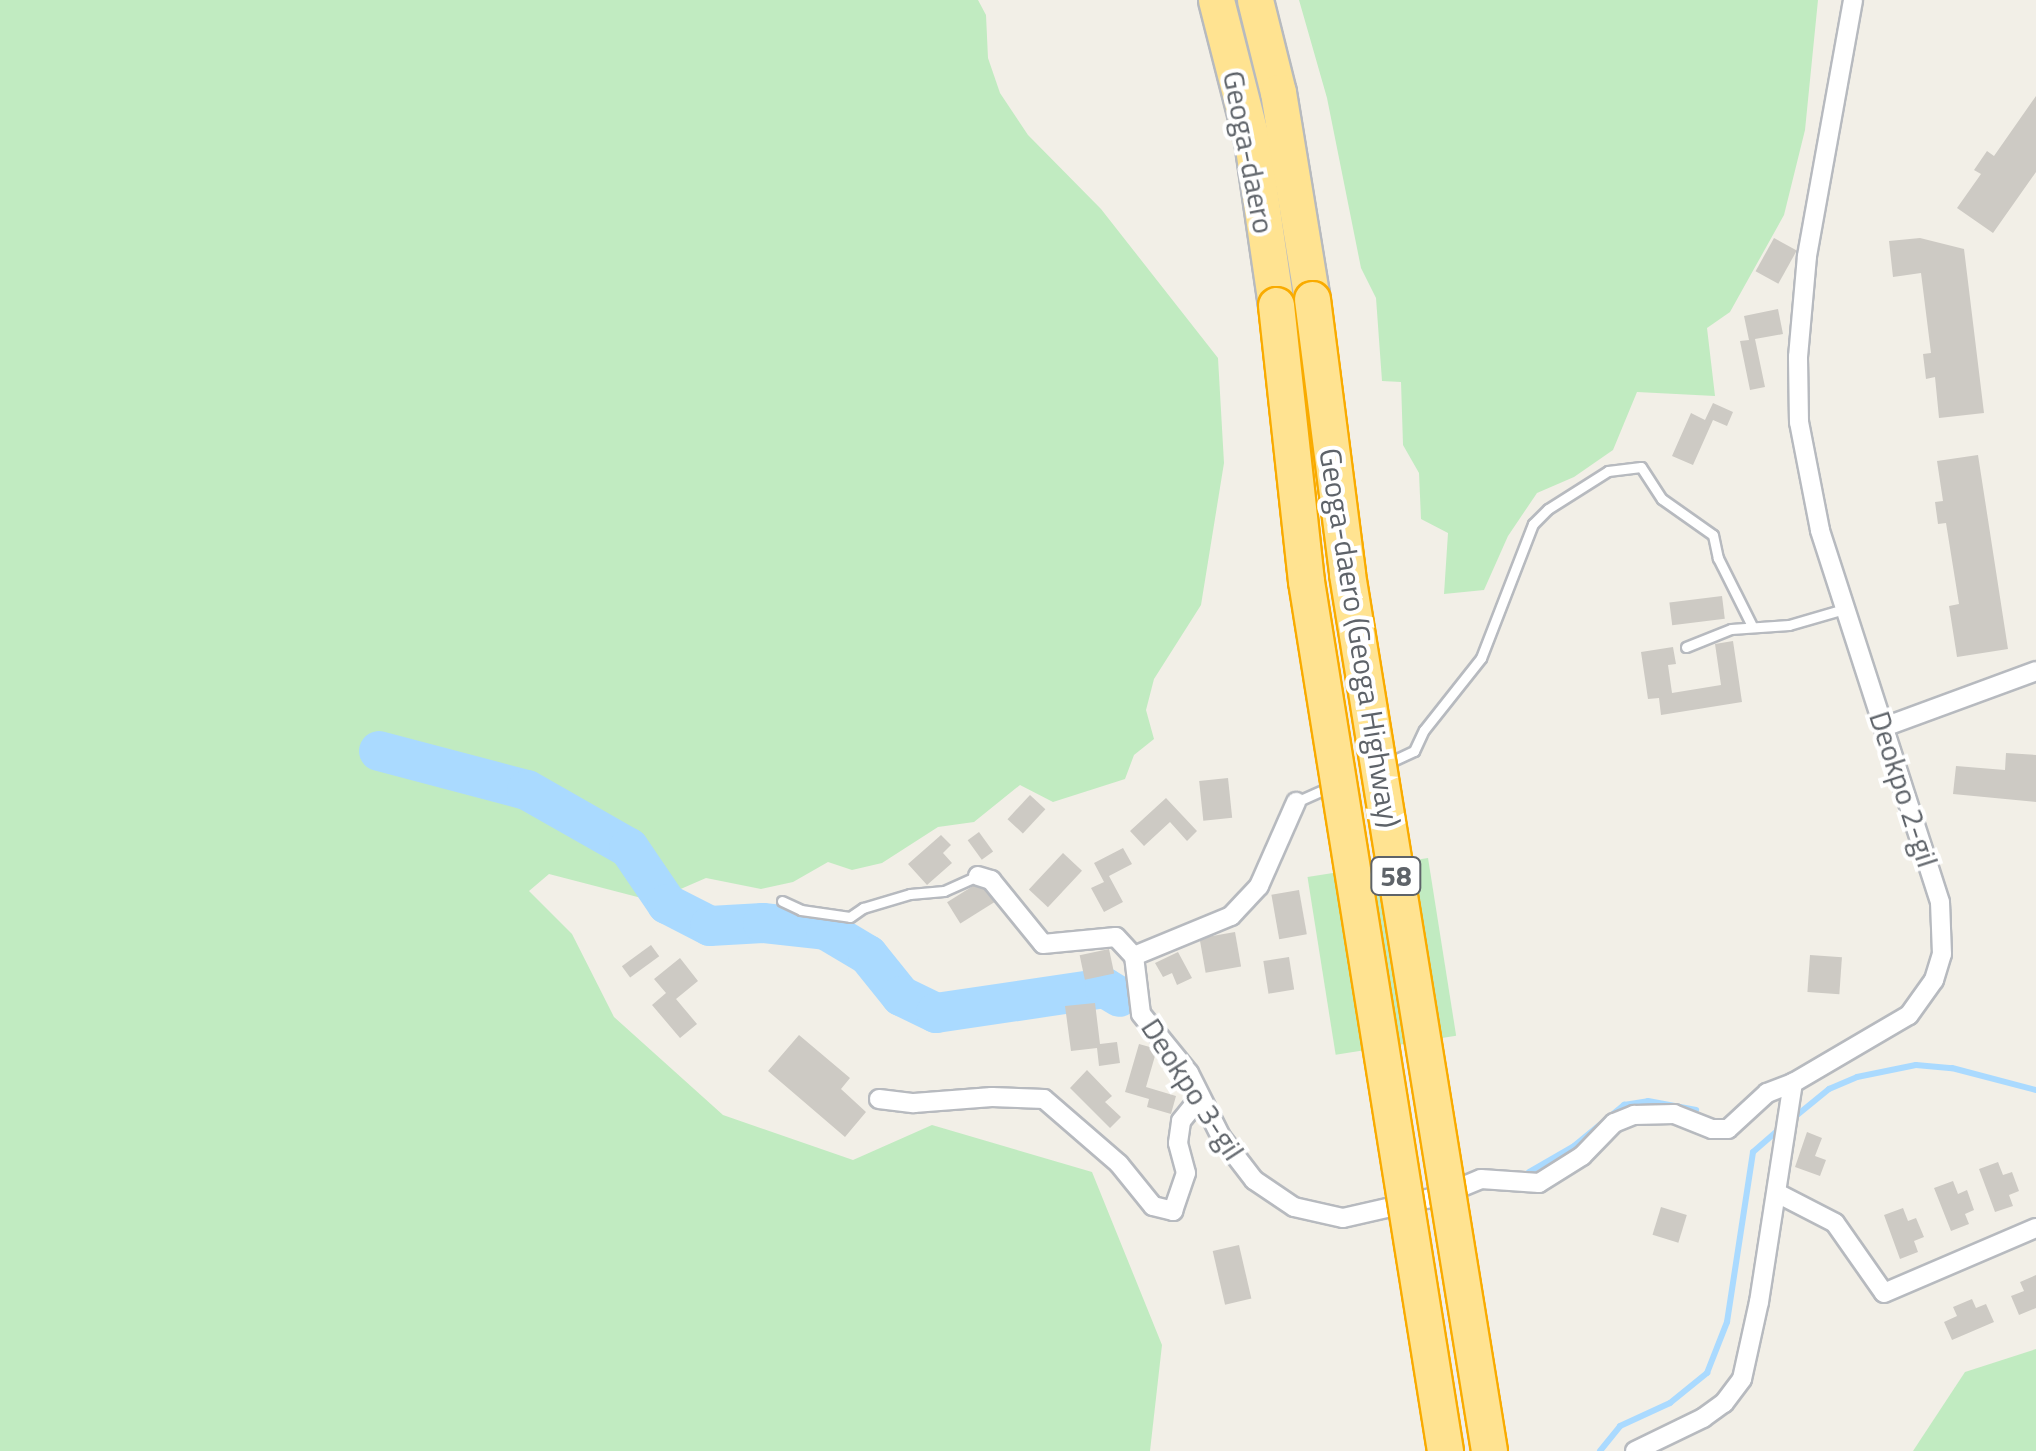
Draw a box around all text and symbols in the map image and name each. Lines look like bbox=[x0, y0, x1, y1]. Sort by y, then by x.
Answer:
street label: Geoga-daero bbox=[1216, 68, 1282, 236]
street label: Geoga-daero (Geoga Highway) bbox=[1312, 446, 1408, 830]
street label: Deokpo 2-gil bbox=[1862, 706, 1946, 872]
road number: 58 bbox=[1368, 853, 1424, 899]
street label: Deokpo 3-gil bbox=[1134, 1011, 1252, 1167]

